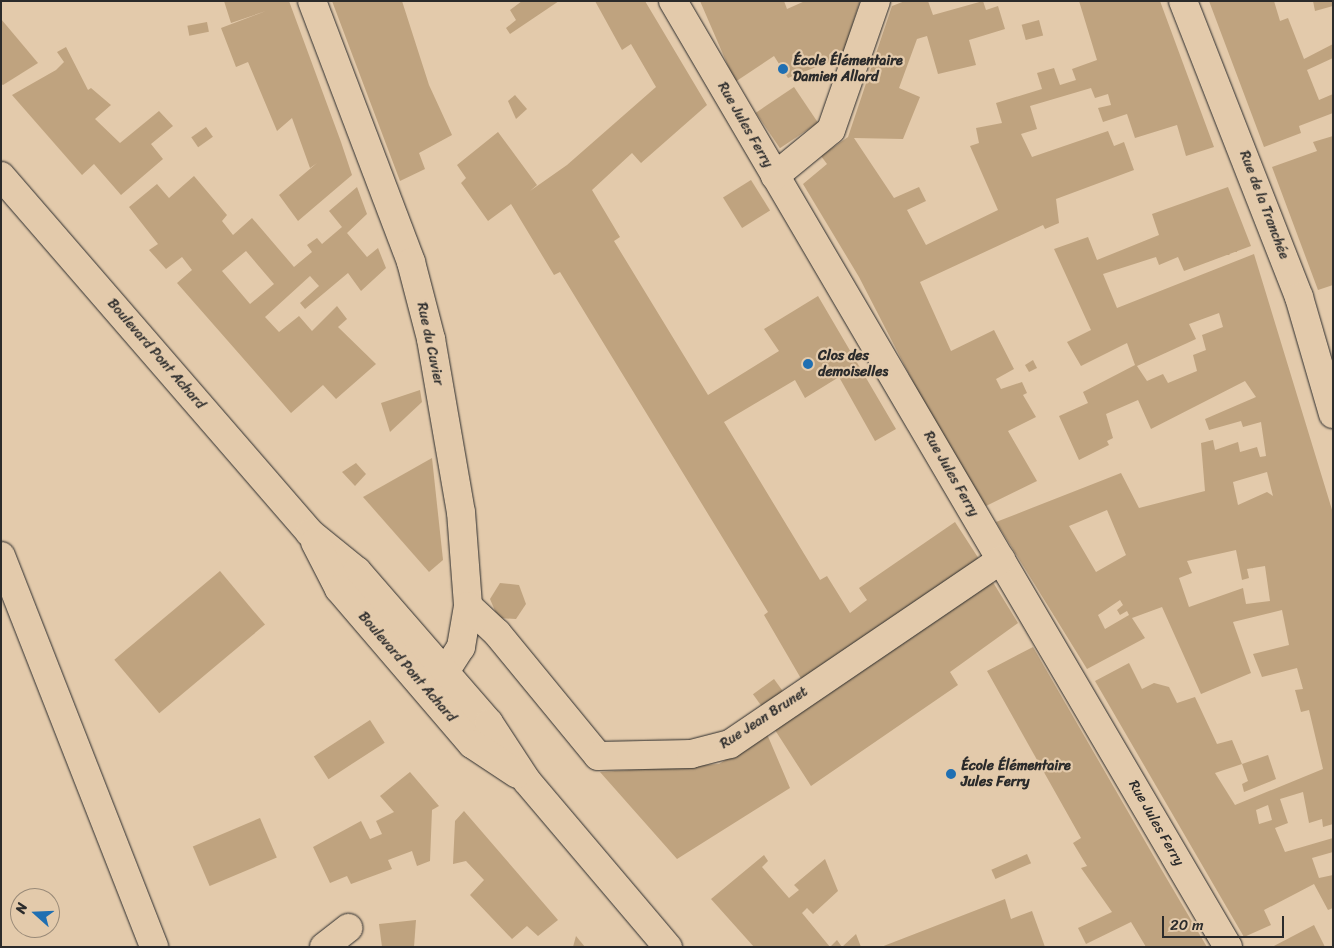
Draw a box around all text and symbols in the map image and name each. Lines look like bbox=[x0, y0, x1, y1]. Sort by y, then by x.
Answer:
place label: École Élémentaire Damien Allard bbox=[793, 53, 904, 85]
marker: École Élémentaire Damien Allard bbox=[777, 63, 789, 75]
street label: Rue Jules Ferry bbox=[714, 79, 776, 171]
street label: Rue de la Tranchée bbox=[1236, 148, 1292, 262]
street label: Boulevard Pont Achard bbox=[103, 295, 209, 413]
street label: Rue du Cuvier bbox=[413, 301, 447, 387]
place label: Clos des demoiselles bbox=[818, 348, 888, 381]
marker: Clos des demoiselles bbox=[802, 358, 814, 370]
street label: Rue Jules Ferry bbox=[920, 428, 982, 520]
street label: Boulevard Pont Achard bbox=[354, 608, 460, 726]
street label: Rue Jean Brunet bbox=[717, 683, 811, 753]
place label: École Élémentaire Jules Ferry bbox=[961, 758, 1072, 790]
marker: École Élémentaire Jules Ferry bbox=[945, 768, 957, 780]
street label: Rue Jules Ferry bbox=[1125, 777, 1187, 869]
north arrow bbox=[10, 888, 60, 938]
text: N bbox=[8, 899, 35, 917]
scale bar bbox=[1164, 906, 1286, 938]
text: 20 m bbox=[1170, 912, 1204, 938]

